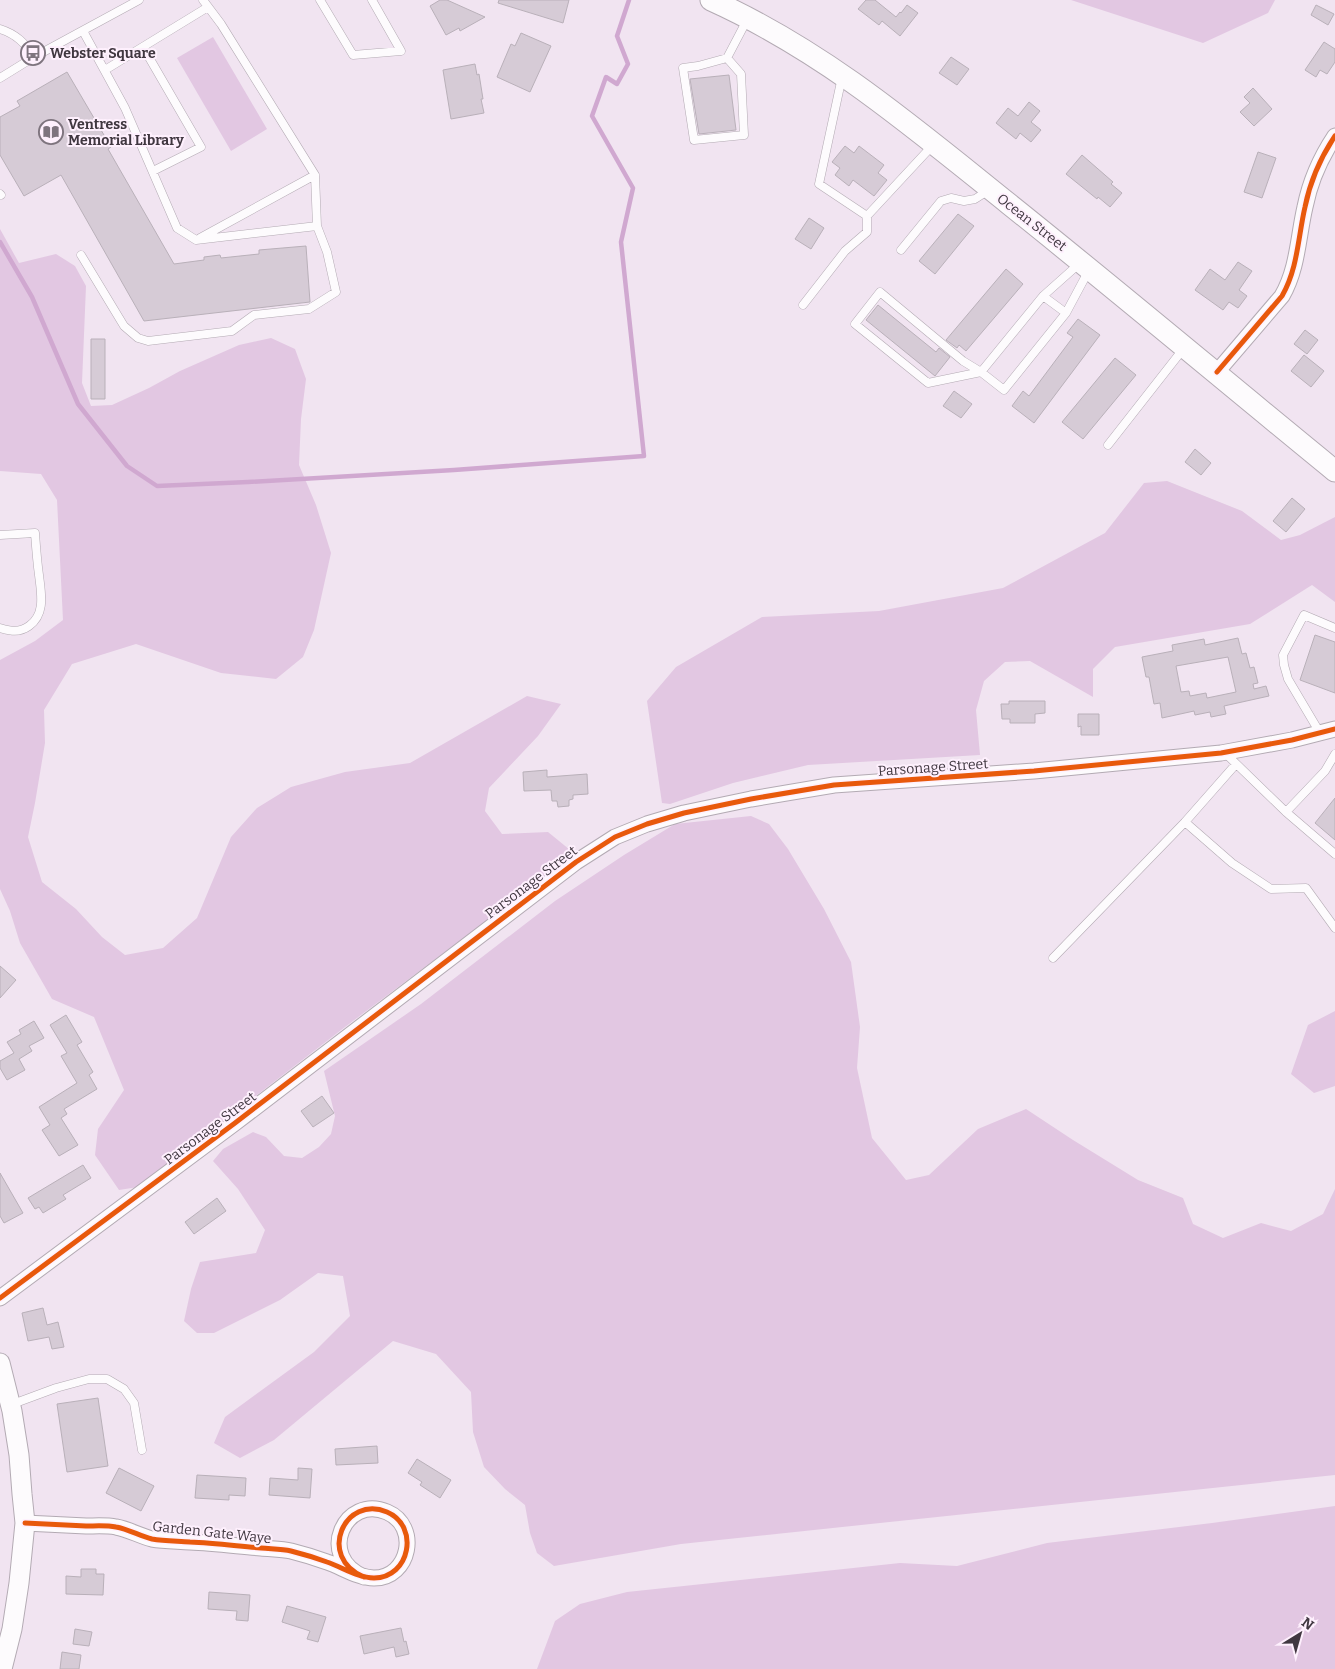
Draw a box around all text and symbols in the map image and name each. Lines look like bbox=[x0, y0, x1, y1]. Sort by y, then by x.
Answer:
bus stop icon: Webster Square bbox=[20, 40, 46, 66]
place label: Webster Square bbox=[50, 45, 156, 62]
place label: Ventress Memorial Library bbox=[68, 116, 184, 149]
library icon: Ventress Memorial Library bbox=[38, 119, 64, 145]
street label: Ocean Street bbox=[993, 190, 1070, 255]
street label: Parsonage Street bbox=[877, 755, 989, 780]
street label: Parsonage Street bbox=[482, 842, 581, 922]
street label: Parsonage Street bbox=[161, 1088, 260, 1168]
street label: Garden Gate Waye bbox=[152, 1518, 272, 1547]
north arrow bbox=[1275, 1609, 1325, 1659]
text: N bbox=[1298, 1614, 1317, 1634]

